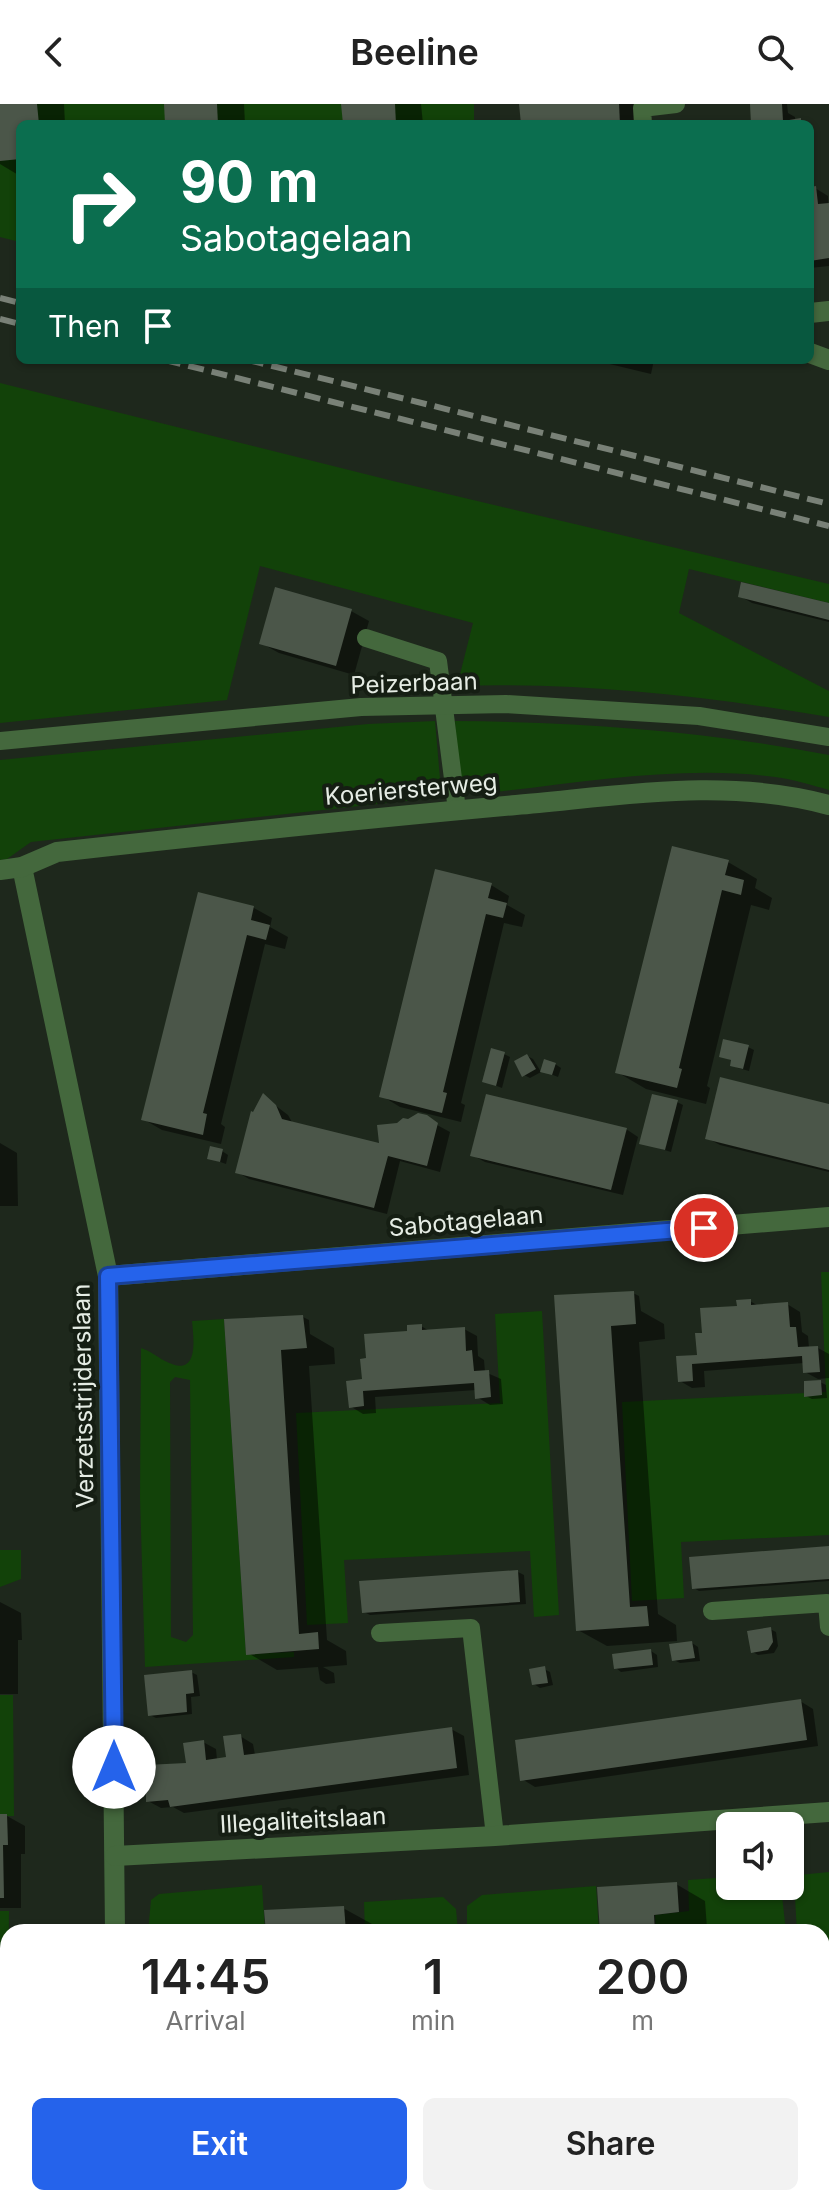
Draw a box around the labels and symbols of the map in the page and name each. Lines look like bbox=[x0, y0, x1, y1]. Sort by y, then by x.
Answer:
street label: Peizerbaan bbox=[350, 666, 478, 700]
street label: Koeriersterweg bbox=[323, 767, 499, 811]
pin bbox=[670, 1194, 738, 1262]
street label: Sabotagelaan bbox=[388, 1200, 544, 1242]
street label: Verzetsstrijderslaan bbox=[67, 1284, 99, 1508]
position arrow bbox=[72, 1725, 156, 1809]
street label: Illegaliteitslaan bbox=[219, 1801, 387, 1839]

